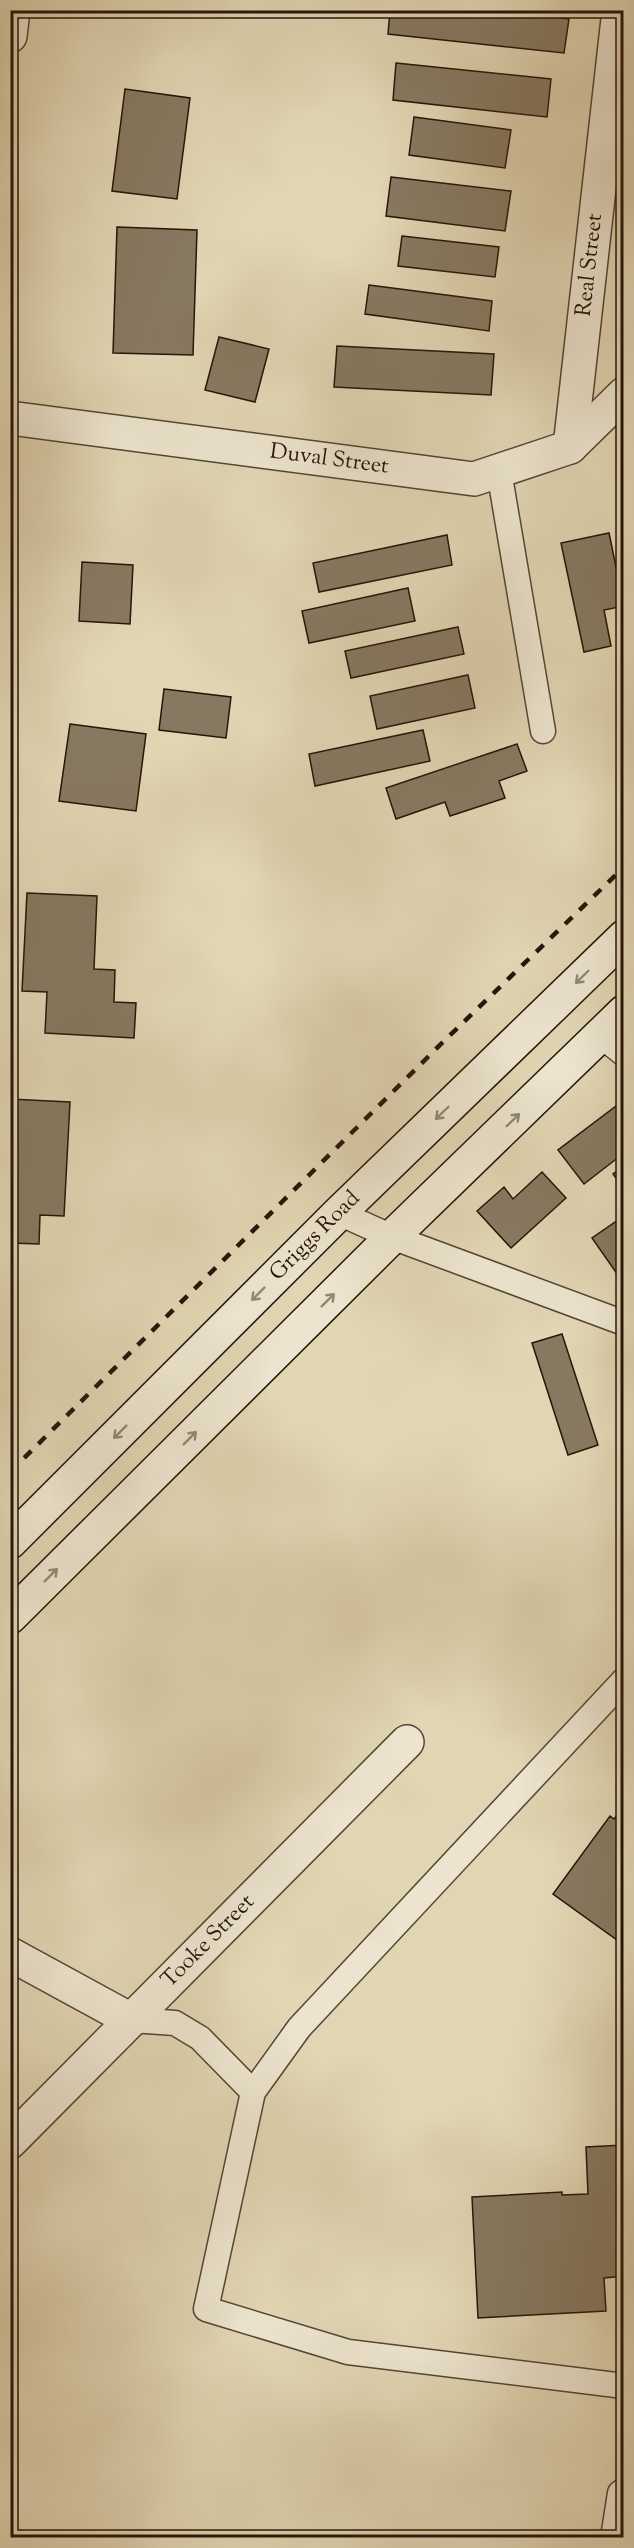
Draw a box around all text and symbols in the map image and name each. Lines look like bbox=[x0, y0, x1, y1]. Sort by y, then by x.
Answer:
street label: Real Street bbox=[569, 212, 612, 318]
street label: Duval Street bbox=[268, 436, 391, 484]
one-way arrow bbox=[574, 970, 589, 985]
one-way arrow bbox=[434, 1106, 449, 1121]
one-way arrow bbox=[505, 1112, 520, 1127]
street label: Griggs Road bbox=[263, 1184, 368, 1289]
one-way arrow bbox=[251, 1287, 266, 1302]
one-way arrow bbox=[321, 1293, 336, 1308]
one-way arrow bbox=[113, 1425, 128, 1440]
one-way arrow bbox=[182, 1430, 197, 1445]
one-way arrow bbox=[44, 1567, 59, 1582]
street label: Tooke Street bbox=[155, 1887, 263, 1996]

